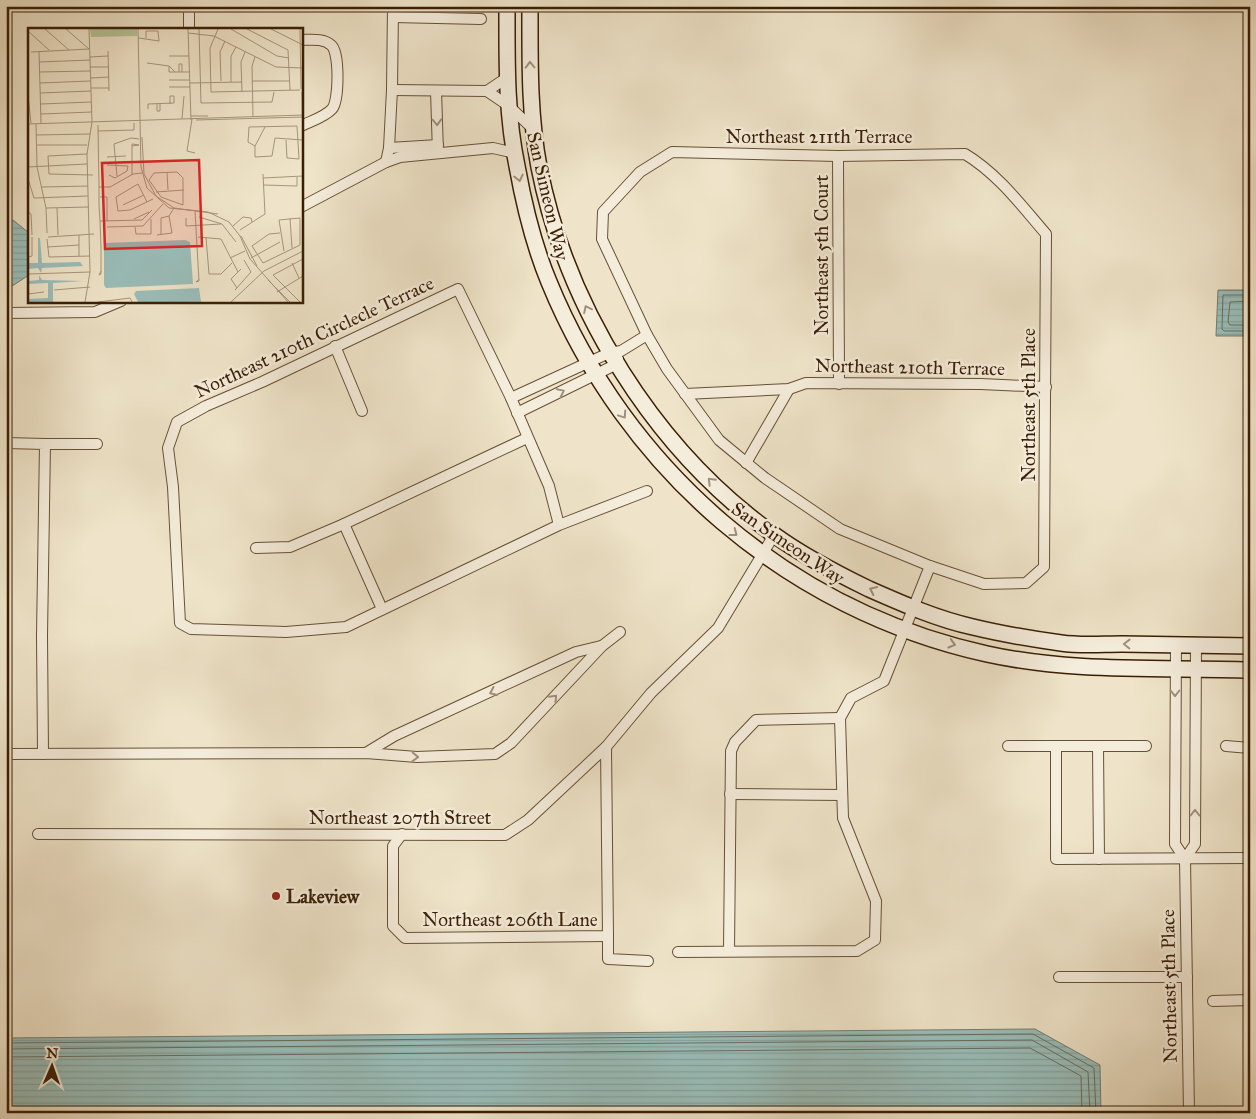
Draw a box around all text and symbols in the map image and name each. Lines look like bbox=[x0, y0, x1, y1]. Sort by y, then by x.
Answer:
inset map bbox=[28, 28, 302, 302]
one-way arrow bbox=[525, 61, 535, 68]
one-way arrow bbox=[432, 118, 442, 126]
street label: Northeast 211th Terrace bbox=[726, 125, 912, 148]
street label: San Simeon Way bbox=[522, 129, 574, 264]
one-way arrow bbox=[513, 173, 524, 182]
street label: Northeast 5th Court bbox=[810, 175, 833, 335]
street label: Northeast 210th Circlecle Terrace bbox=[191, 271, 437, 403]
one-way arrow bbox=[583, 305, 593, 314]
street label: Northeast 5th Place bbox=[1017, 328, 1040, 482]
street label: Northeast 210th Terrace bbox=[815, 354, 1005, 380]
one-way arrow bbox=[556, 388, 565, 398]
one-way arrow bbox=[617, 410, 626, 419]
one-way arrow bbox=[708, 478, 717, 487]
street label: San Simeon Way bbox=[727, 497, 850, 590]
one-way arrow bbox=[728, 527, 738, 536]
one-way arrow bbox=[870, 587, 879, 597]
one-way arrow bbox=[947, 639, 955, 649]
one-way arrow bbox=[1123, 639, 1130, 649]
one-way arrow bbox=[489, 685, 498, 696]
one-way arrow bbox=[1170, 690, 1180, 698]
one-way arrow bbox=[548, 694, 557, 703]
one-way arrow bbox=[411, 751, 419, 762]
street label: Northeast 207th Street bbox=[309, 806, 492, 829]
one-way arrow bbox=[1190, 809, 1200, 816]
place label: Lakeview bbox=[286, 885, 361, 908]
marker: Lakeview bbox=[270, 890, 282, 902]
street label: Northeast 206th Lane bbox=[422, 908, 598, 931]
street label: Northeast 5th Place bbox=[1156, 909, 1182, 1063]
north arrow bbox=[28, 1042, 78, 1092]
text: N bbox=[46, 1045, 59, 1062]

